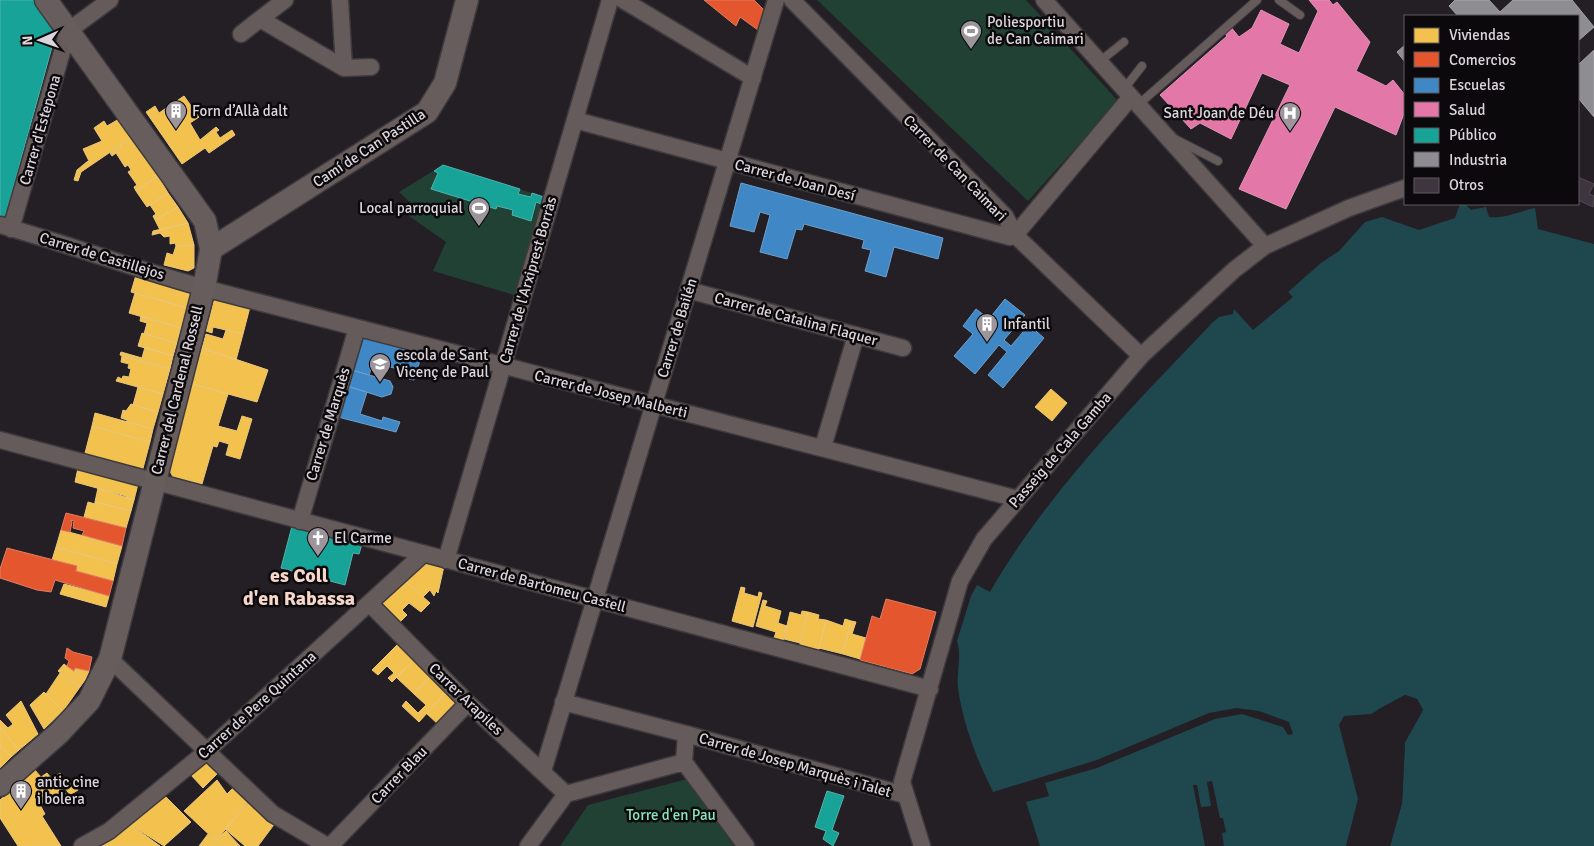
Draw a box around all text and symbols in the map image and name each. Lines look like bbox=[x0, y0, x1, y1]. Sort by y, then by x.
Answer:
place label: Poliesportiu de Can Caimari bbox=[987, 13, 1084, 48]
north arrow bbox=[15, 15, 65, 65]
legend bbox=[1404, 15, 1579, 205]
sports icon: Poliesportiu de Can Caimari bbox=[959, 19, 983, 50]
text: Viviendas bbox=[1449, 26, 1510, 44]
text: N bbox=[19, 35, 36, 46]
text: Comercios bbox=[1449, 51, 1517, 69]
street label: Carrer d'Estepona bbox=[16, 73, 64, 187]
text: Escuelas bbox=[1449, 76, 1506, 94]
building icon: Forn d’Allà dalt bbox=[164, 99, 188, 130]
hospital icon: Sant Joan de Déu bbox=[1278, 101, 1302, 132]
text: Salud bbox=[1449, 101, 1485, 119]
place label: Forn d’Allà dalt bbox=[192, 102, 288, 120]
place label: Sant Joan de Déu bbox=[1164, 104, 1274, 122]
street label: Camí de Can Pastilla bbox=[309, 105, 429, 191]
street label: Carrer de Can Caimari bbox=[900, 111, 1010, 225]
text: Público bbox=[1449, 126, 1497, 144]
text: Industria bbox=[1449, 151, 1507, 169]
street label: Carrer de Joan Desí bbox=[733, 155, 857, 205]
text: Otros bbox=[1449, 176, 1484, 194]
street label: Carrer de l'Arxiprest Borràs bbox=[495, 194, 561, 366]
sports icon: Local parroquial bbox=[467, 196, 491, 227]
place label: Local parroquial bbox=[359, 199, 463, 217]
street label: Carrer de Castillejos bbox=[37, 228, 167, 284]
street label: Carrer de Bailén bbox=[653, 276, 701, 380]
street label: Carrer de Catalina Flaquer bbox=[713, 289, 880, 350]
street label: Carrer del Cardenal Rossell bbox=[147, 304, 207, 476]
building icon: Infantil bbox=[975, 312, 999, 343]
place label: Infantil bbox=[1003, 315, 1050, 333]
place label: escola de Sant Vicenç de Paul bbox=[396, 346, 489, 381]
school or university icon: escola de Sant Vicenç de Paul bbox=[368, 352, 392, 383]
street label: Carrer de Marquès bbox=[302, 365, 354, 483]
street label: Carrer de Josep Malberti bbox=[533, 366, 689, 422]
street label: Passeig de Cala Gamba bbox=[1005, 389, 1115, 511]
church icon: El Carme bbox=[306, 526, 330, 557]
place label: El Carme bbox=[334, 529, 392, 547]
street label: Carrer de Bartomeu Castell bbox=[456, 554, 628, 616]
district label: es Coll d'en Rabassa bbox=[243, 563, 355, 611]
street label: Carrer de Pere Quintana bbox=[194, 647, 320, 763]
street label: Carrer Arapiles bbox=[425, 659, 507, 739]
street label: Carrer de Josep Marquès i Talet bbox=[697, 729, 893, 801]
street label: Carrer Blau bbox=[367, 743, 431, 807]
place label: antic cine i bolera bbox=[37, 773, 100, 808]
building icon: antic cine i bolera bbox=[9, 779, 33, 810]
park label: Torre d'en Pau bbox=[626, 806, 716, 824]

